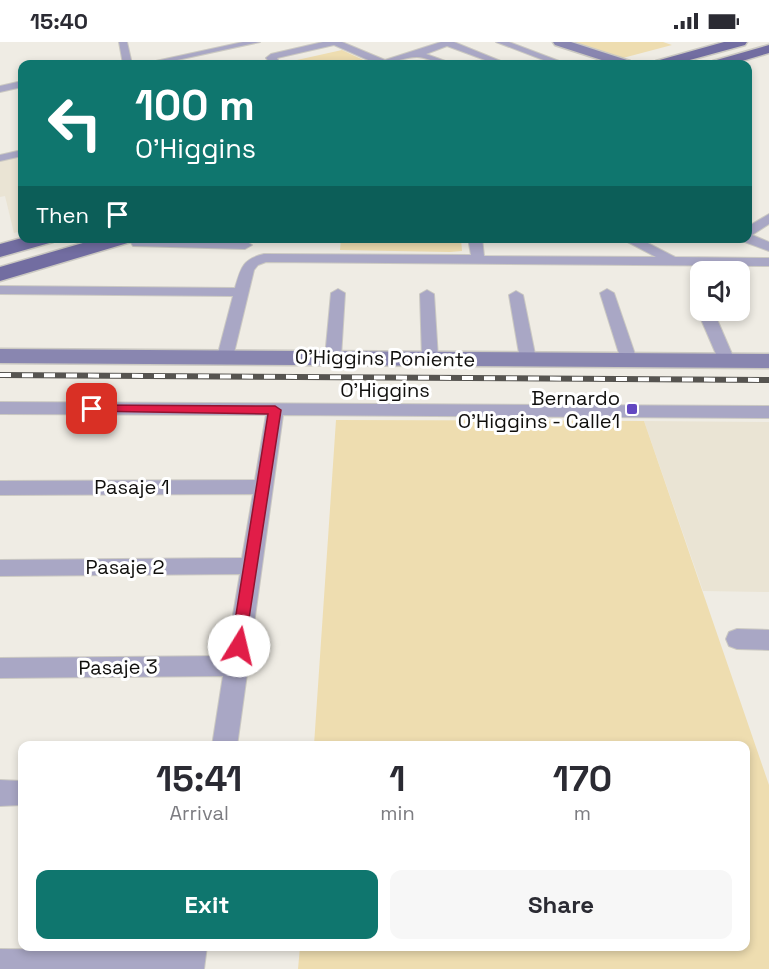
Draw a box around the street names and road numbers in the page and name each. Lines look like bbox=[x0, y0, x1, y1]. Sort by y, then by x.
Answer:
street label: O'Higgins Poniente bbox=[295, 343, 475, 373]
street label: O'Higgins bbox=[340, 377, 430, 403]
street label: Pasaje 1 bbox=[94, 474, 170, 500]
street label: Pasaje 2 bbox=[85, 554, 165, 580]
street label: Pasaje 3 bbox=[78, 653, 158, 681]

